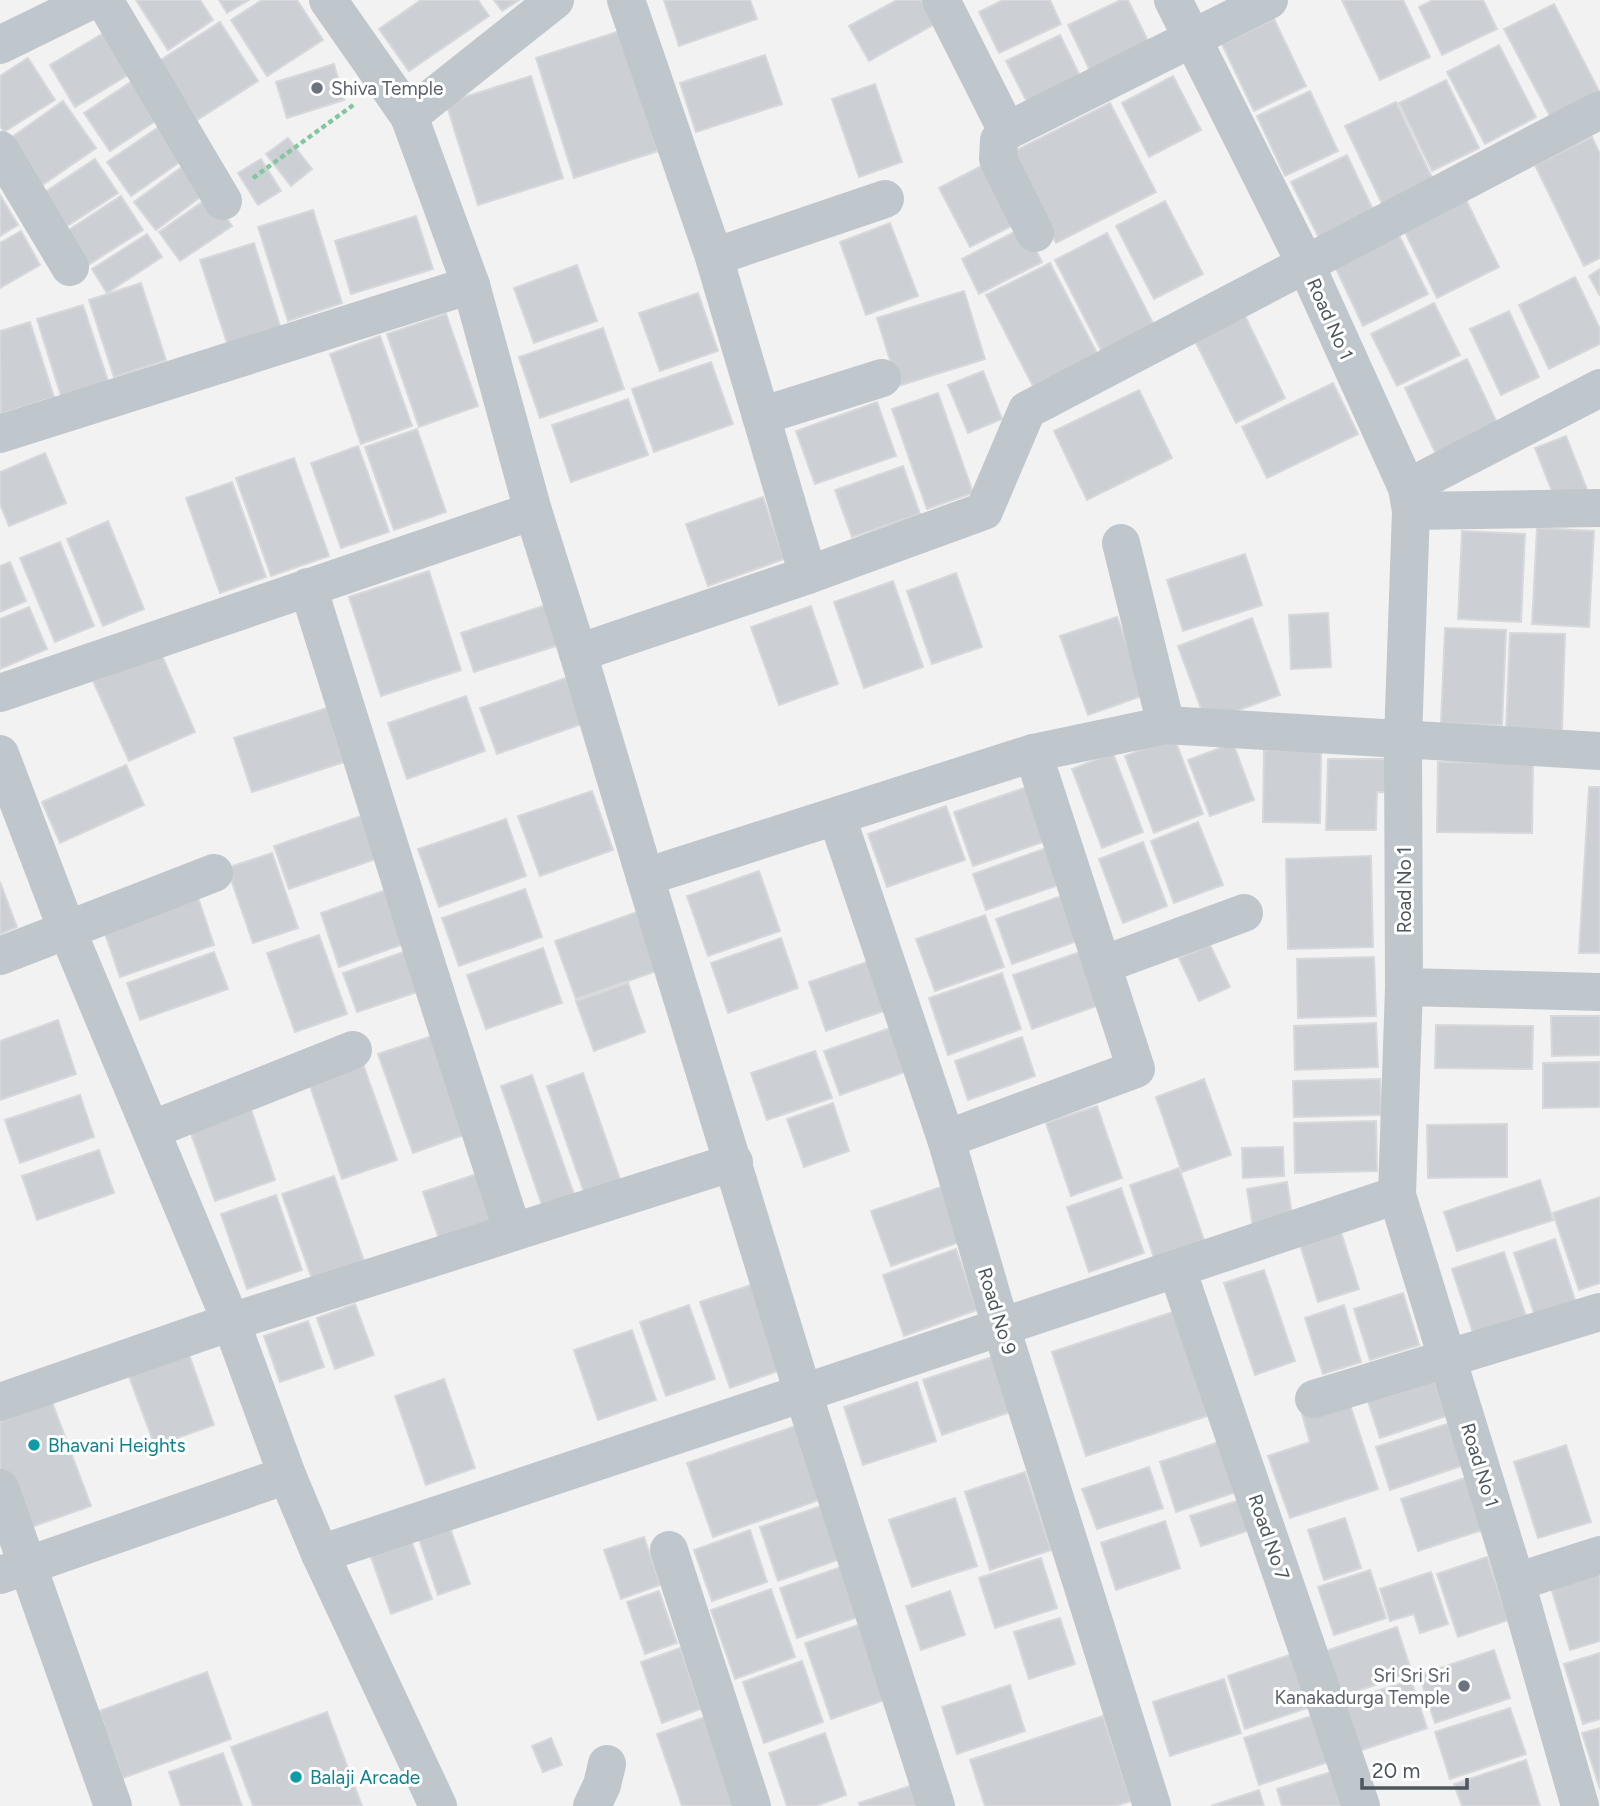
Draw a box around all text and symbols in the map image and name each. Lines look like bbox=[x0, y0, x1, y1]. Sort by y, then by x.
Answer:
place label: Shiva Temple bbox=[331, 77, 443, 100]
marker: Shiva Temple bbox=[309, 80, 325, 96]
street label: Road No 1 bbox=[1302, 275, 1358, 363]
street label: Road No 1 bbox=[1393, 847, 1416, 933]
street label: Road No 9 bbox=[973, 1265, 1021, 1357]
street label: Road No 1 bbox=[1456, 1420, 1504, 1510]
place label: Bhavani Heights bbox=[48, 1434, 186, 1457]
marker: Bhavani Heights bbox=[26, 1437, 42, 1453]
street label: Road No 7 bbox=[1244, 1491, 1294, 1583]
place label: Sri Sri Sri Kanakadurga Temple bbox=[1275, 1664, 1450, 1709]
marker: Sri Sri Sri Kanakadurga Temple bbox=[1456, 1678, 1472, 1694]
scale bar bbox=[1362, 1746, 1467, 1790]
text: 20 m bbox=[1372, 1758, 1420, 1783]
place label: Balaji Arcade bbox=[310, 1766, 420, 1789]
marker: Balaji Arcade bbox=[288, 1769, 304, 1785]

